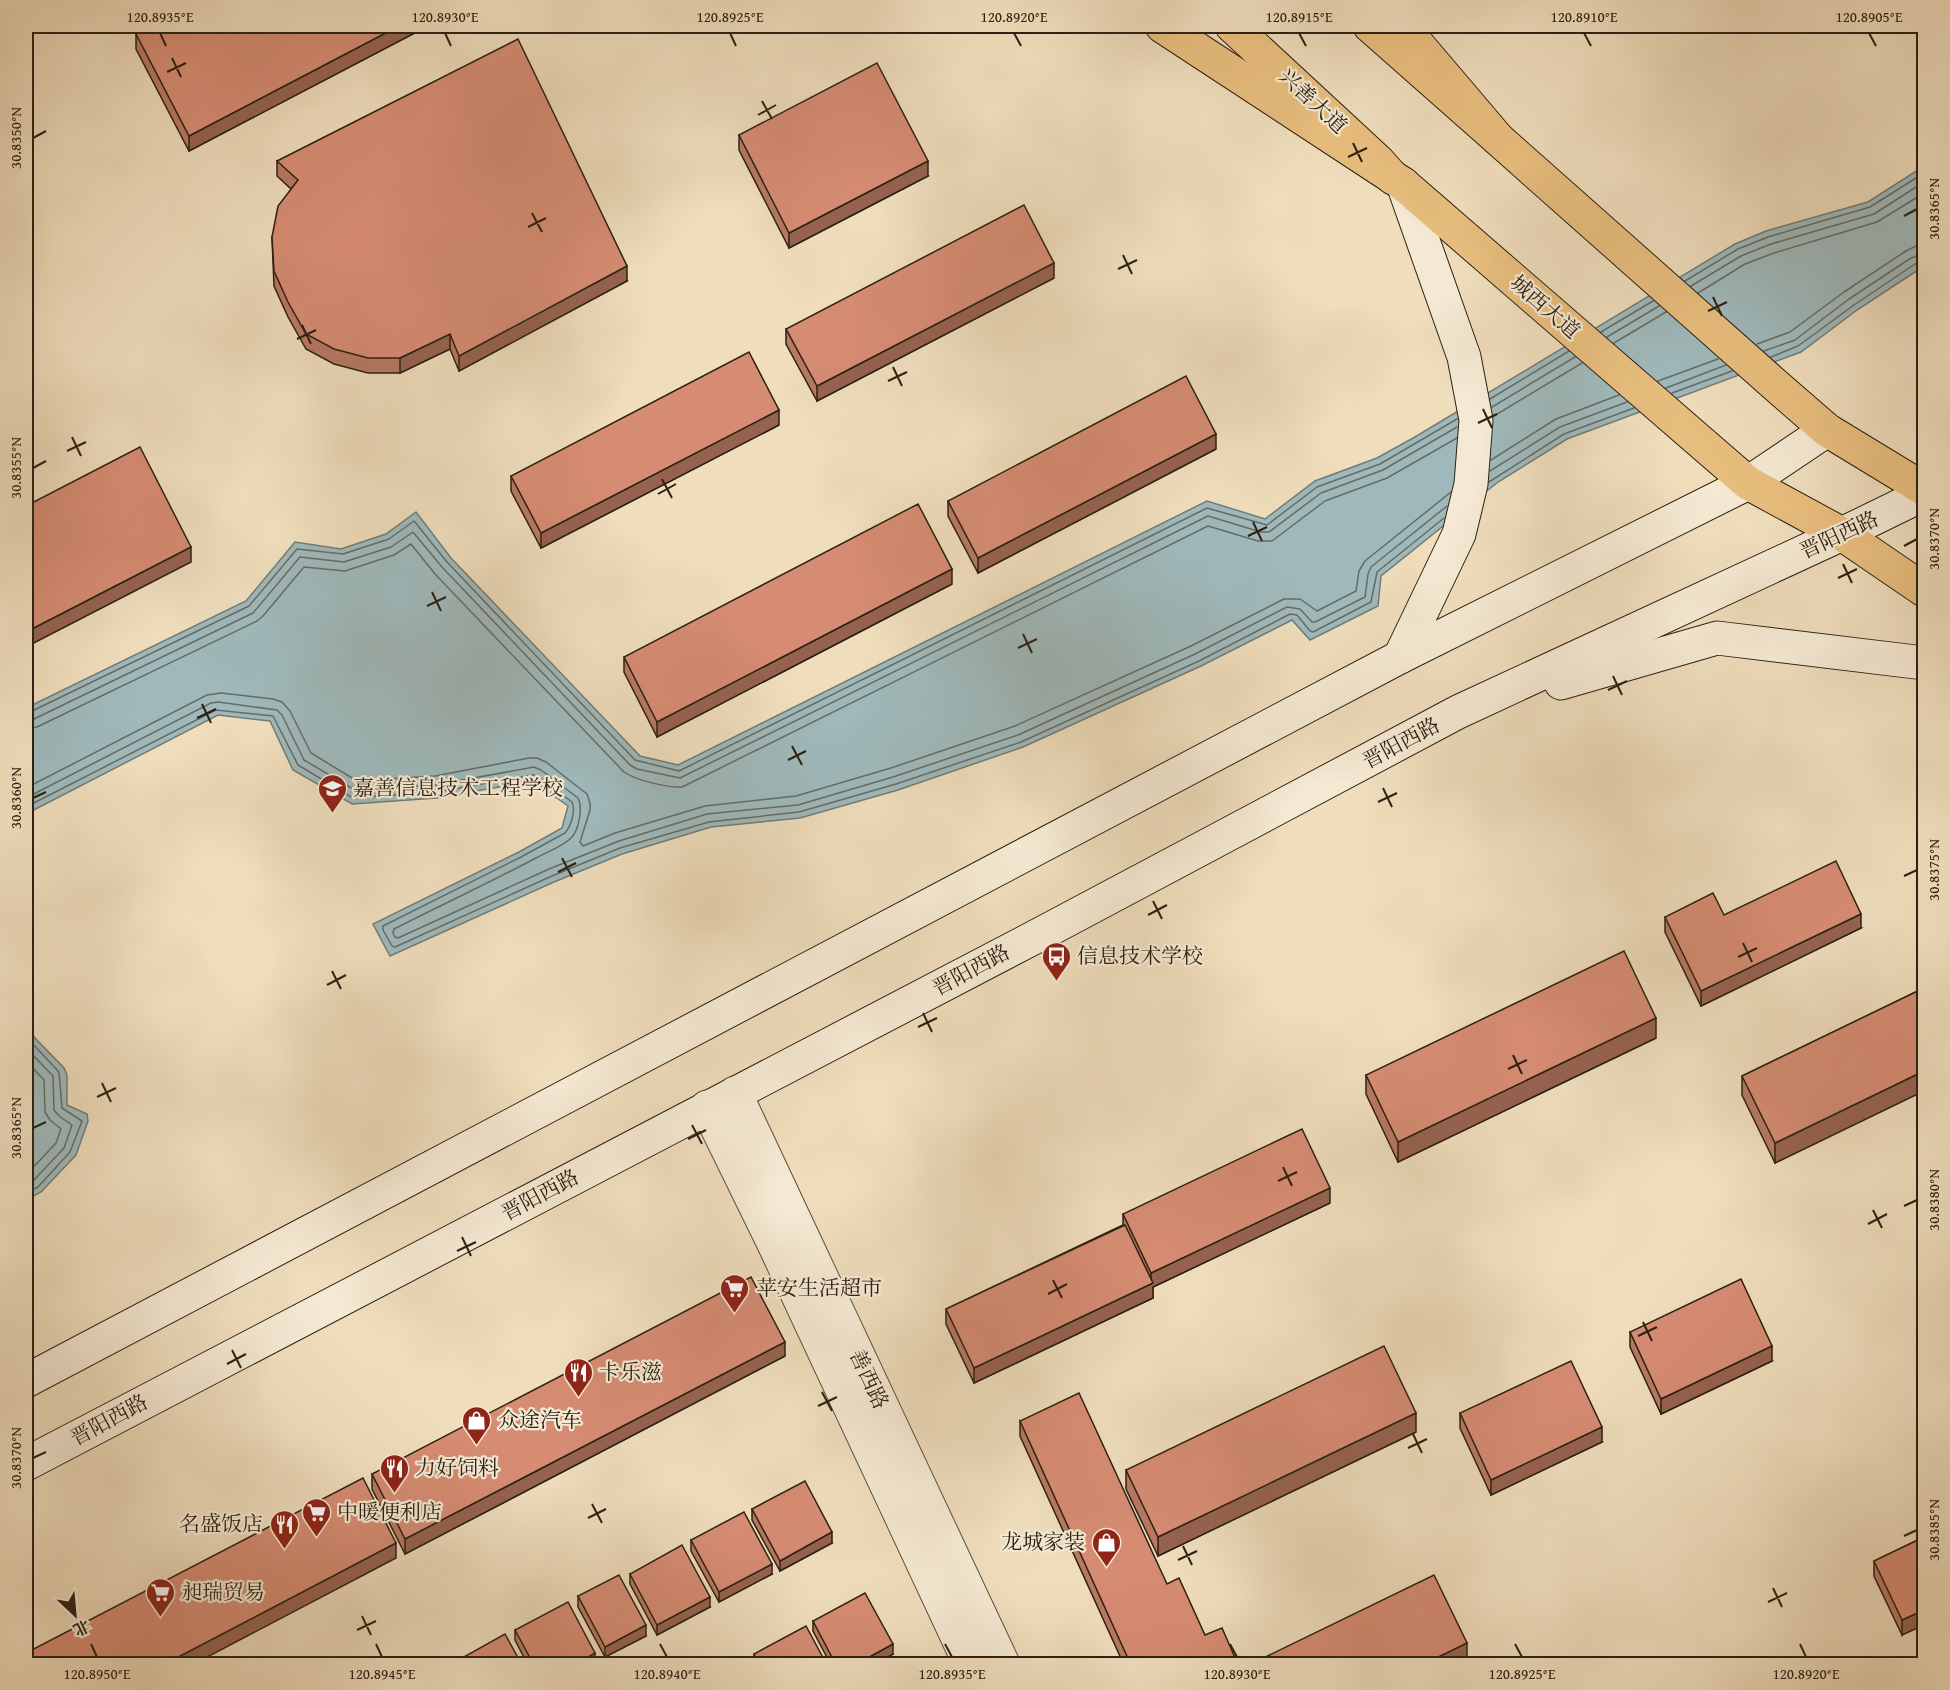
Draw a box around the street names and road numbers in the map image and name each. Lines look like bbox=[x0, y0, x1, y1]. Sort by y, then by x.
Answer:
street label: 兴善大道 bbox=[1272, 61, 1355, 141]
street label: 城西大道 bbox=[1503, 267, 1587, 346]
street label: 晋阳西路 bbox=[1794, 503, 1883, 566]
street label: 晋阳西路 bbox=[1356, 709, 1445, 776]
street label: 晋阳西路 bbox=[926, 936, 1015, 1003]
street label: 晋阳西路 bbox=[495, 1161, 584, 1228]
street label: 善西路 bbox=[842, 1344, 897, 1414]
street label: 晋阳西路 bbox=[64, 1386, 153, 1453]

